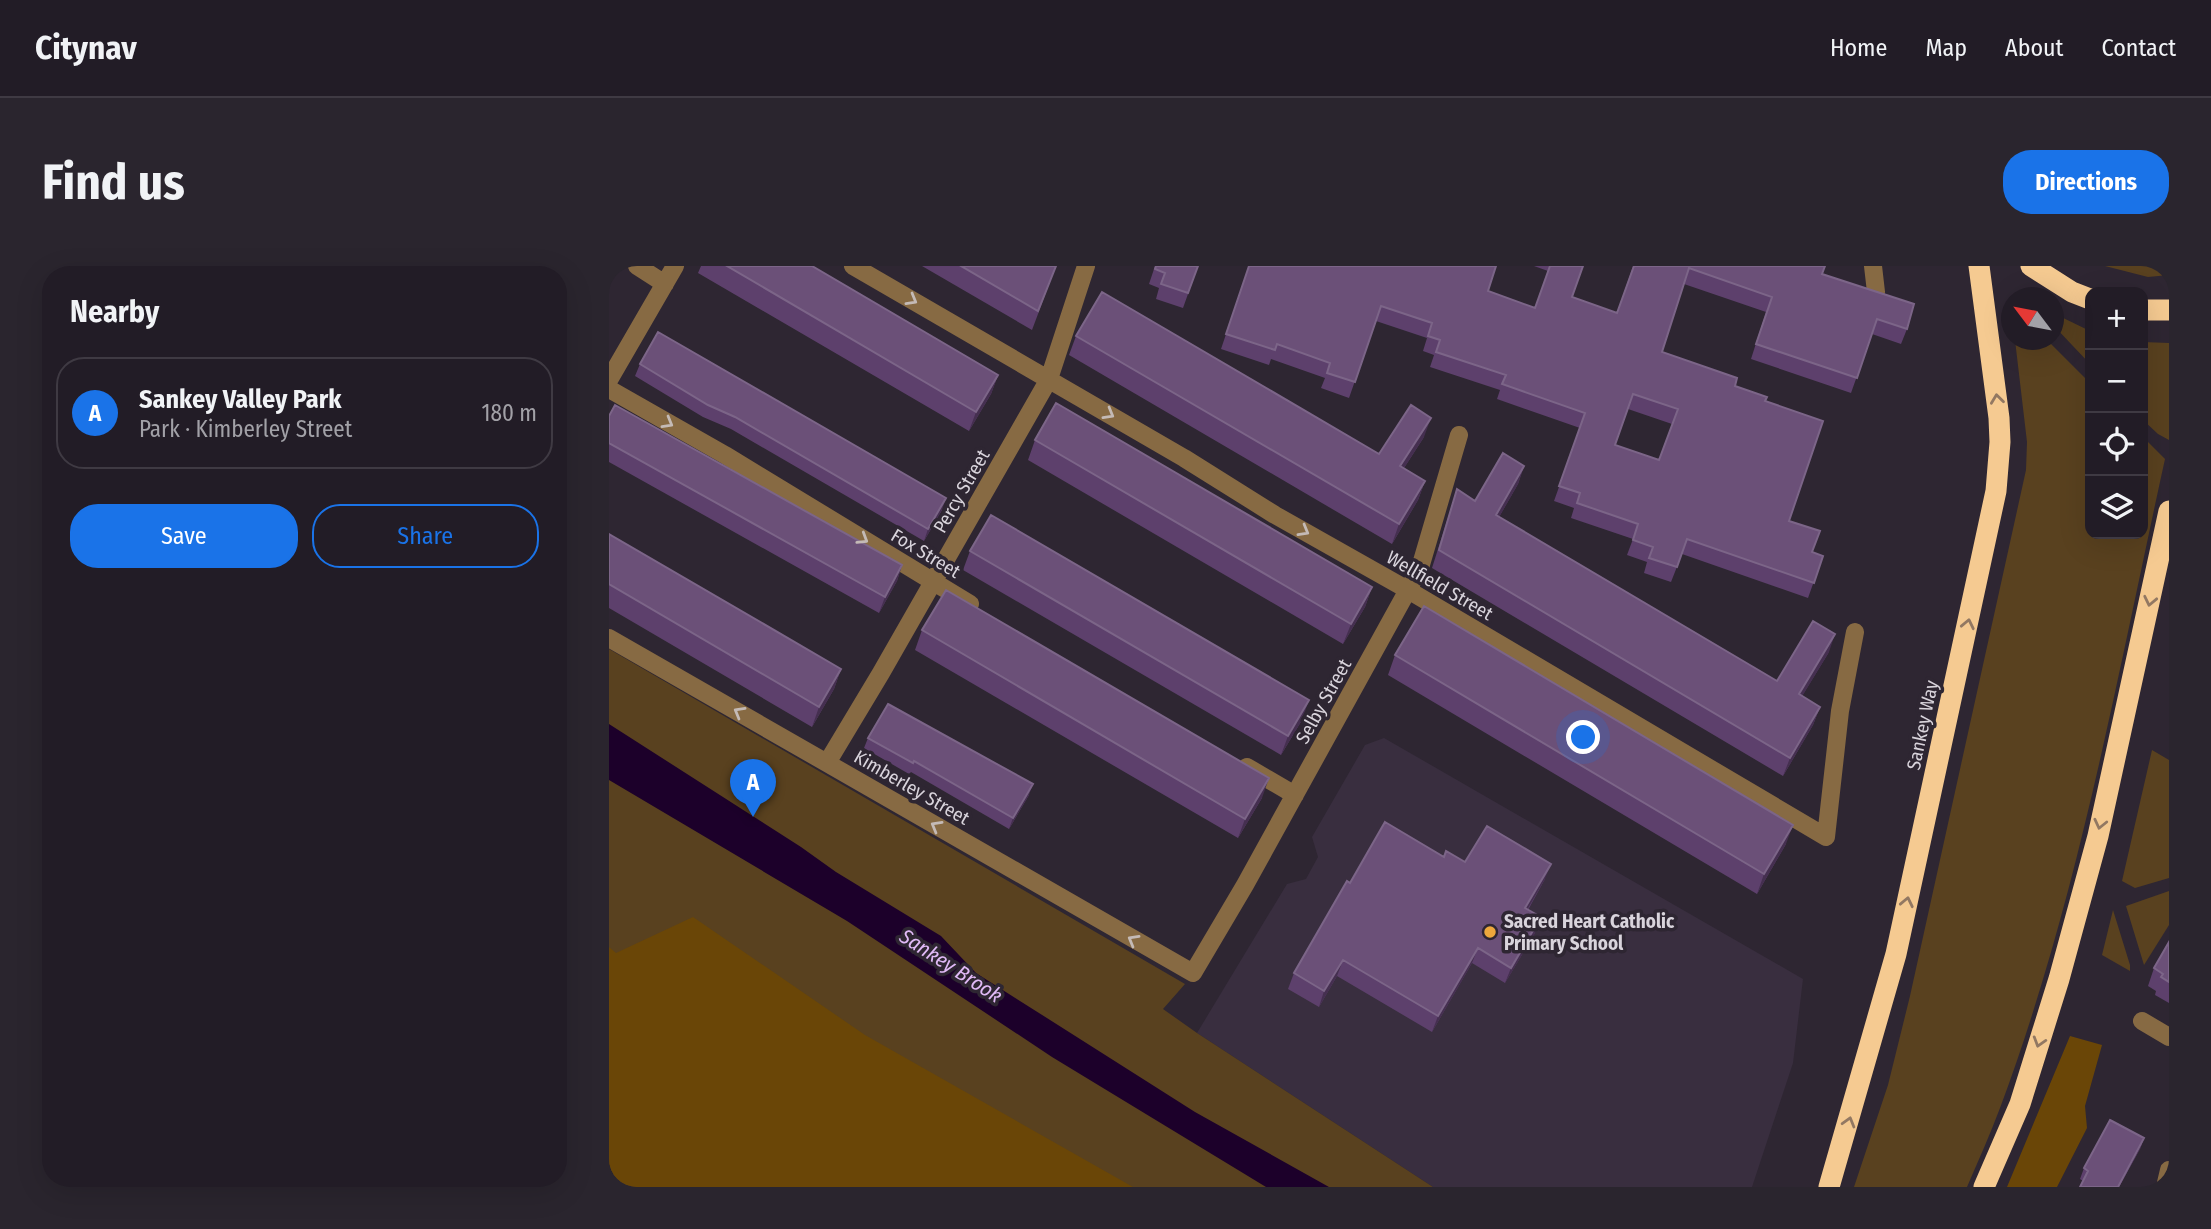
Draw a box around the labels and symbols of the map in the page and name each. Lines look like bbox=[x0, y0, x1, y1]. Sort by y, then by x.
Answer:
north arrow bbox=[2001, 287, 2064, 350]
one-way arrow bbox=[905, 292, 918, 305]
one-way arrow bbox=[1989, 394, 2004, 405]
one-way arrow bbox=[1102, 406, 1115, 419]
one-way arrow bbox=[661, 415, 674, 428]
street label: Percy Street bbox=[928, 445, 995, 537]
one-way arrow bbox=[1297, 523, 1310, 536]
street label: Fox Street bbox=[887, 524, 965, 584]
one-way arrow bbox=[856, 531, 869, 544]
street label: Wellfield Street bbox=[1382, 546, 1498, 626]
one-way arrow bbox=[2143, 595, 2158, 607]
one-way arrow bbox=[1960, 618, 1974, 630]
street label: Selby Street bbox=[1291, 654, 1357, 748]
street label: Sankey Way bbox=[1902, 678, 1943, 772]
one-way arrow bbox=[734, 707, 747, 720]
your location bbox=[1566, 720, 1600, 754]
street label: Kimberley Street bbox=[850, 745, 974, 830]
pin: A bbox=[730, 759, 776, 817]
one-way arrow bbox=[2094, 818, 2109, 830]
one-way arrow bbox=[931, 821, 944, 834]
one-way arrow bbox=[1899, 896, 1913, 908]
place label: Sacred Heart Catholic Primary School bbox=[1504, 910, 1675, 955]
water label: Sankey Brook bbox=[894, 923, 1007, 1009]
marker: Sacred Heart Catholic Primary School bbox=[1482, 924, 1498, 940]
one-way arrow bbox=[1128, 935, 1141, 948]
one-way arrow bbox=[2032, 1036, 2047, 1048]
one-way arrow bbox=[1841, 1116, 1855, 1128]

